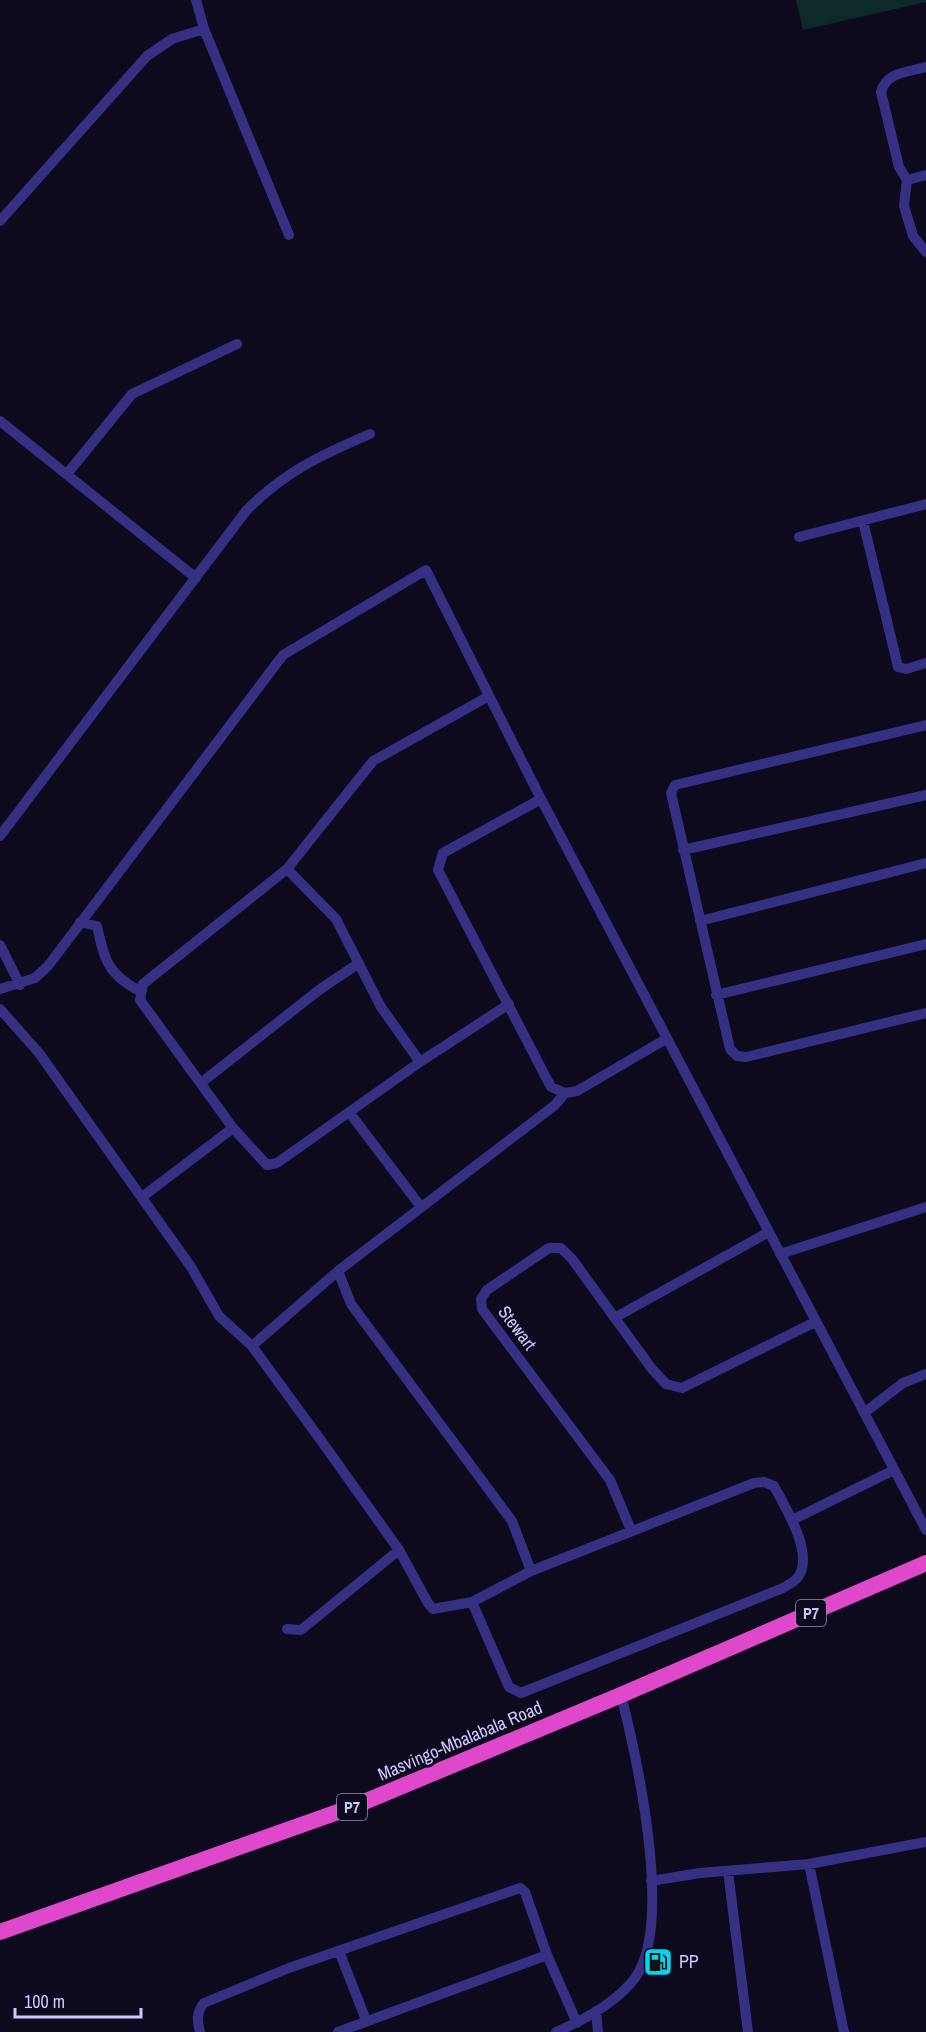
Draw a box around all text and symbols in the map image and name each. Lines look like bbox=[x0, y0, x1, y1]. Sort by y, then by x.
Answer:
street label: Stewart bbox=[492, 1300, 542, 1355]
road number: P7 bbox=[796, 1600, 826, 1626]
street label: Masvingo-Mbalabala Road bbox=[374, 1695, 546, 1787]
road number: P7 bbox=[337, 1794, 367, 1820]
fuel station icon: PP bbox=[642, 1946, 674, 1978]
place label: PP bbox=[679, 1949, 699, 1974]
scale bar bbox=[15, 1981, 141, 2019]
text: 100 m bbox=[24, 1989, 65, 2014]

